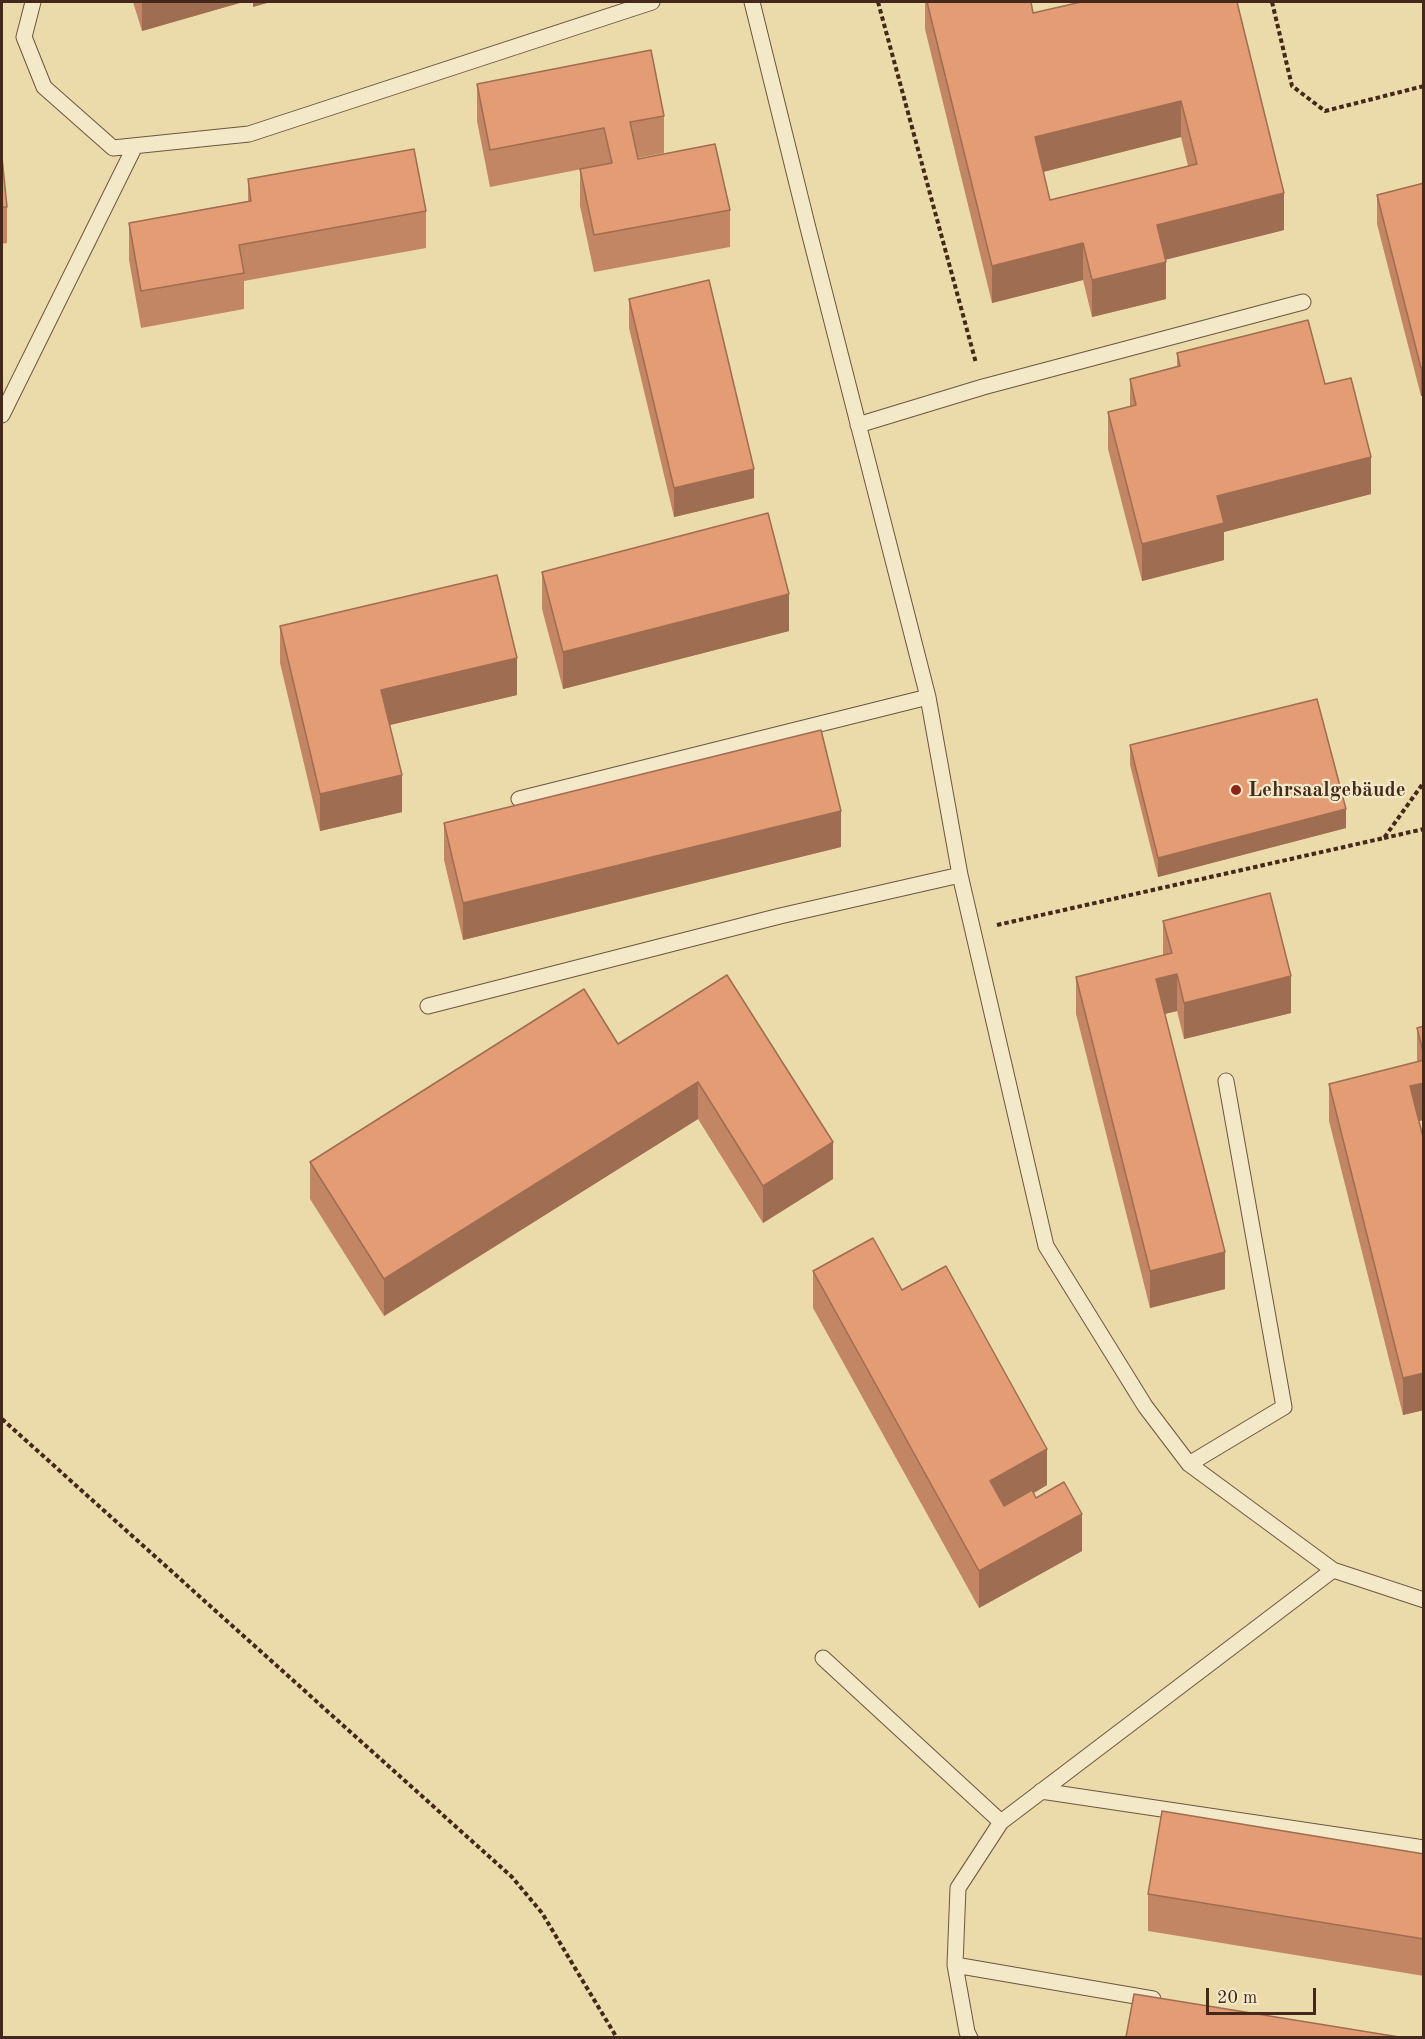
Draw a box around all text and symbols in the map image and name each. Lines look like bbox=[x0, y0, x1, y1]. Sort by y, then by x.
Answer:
place label: Lehrsaalgebäude bbox=[1248, 777, 1406, 803]
marker: Lehrsaalgebäude bbox=[1229, 783, 1243, 797]
scale bar bbox=[1209, 1976, 1318, 2014]
text: 20 m bbox=[1217, 1989, 1257, 2007]

